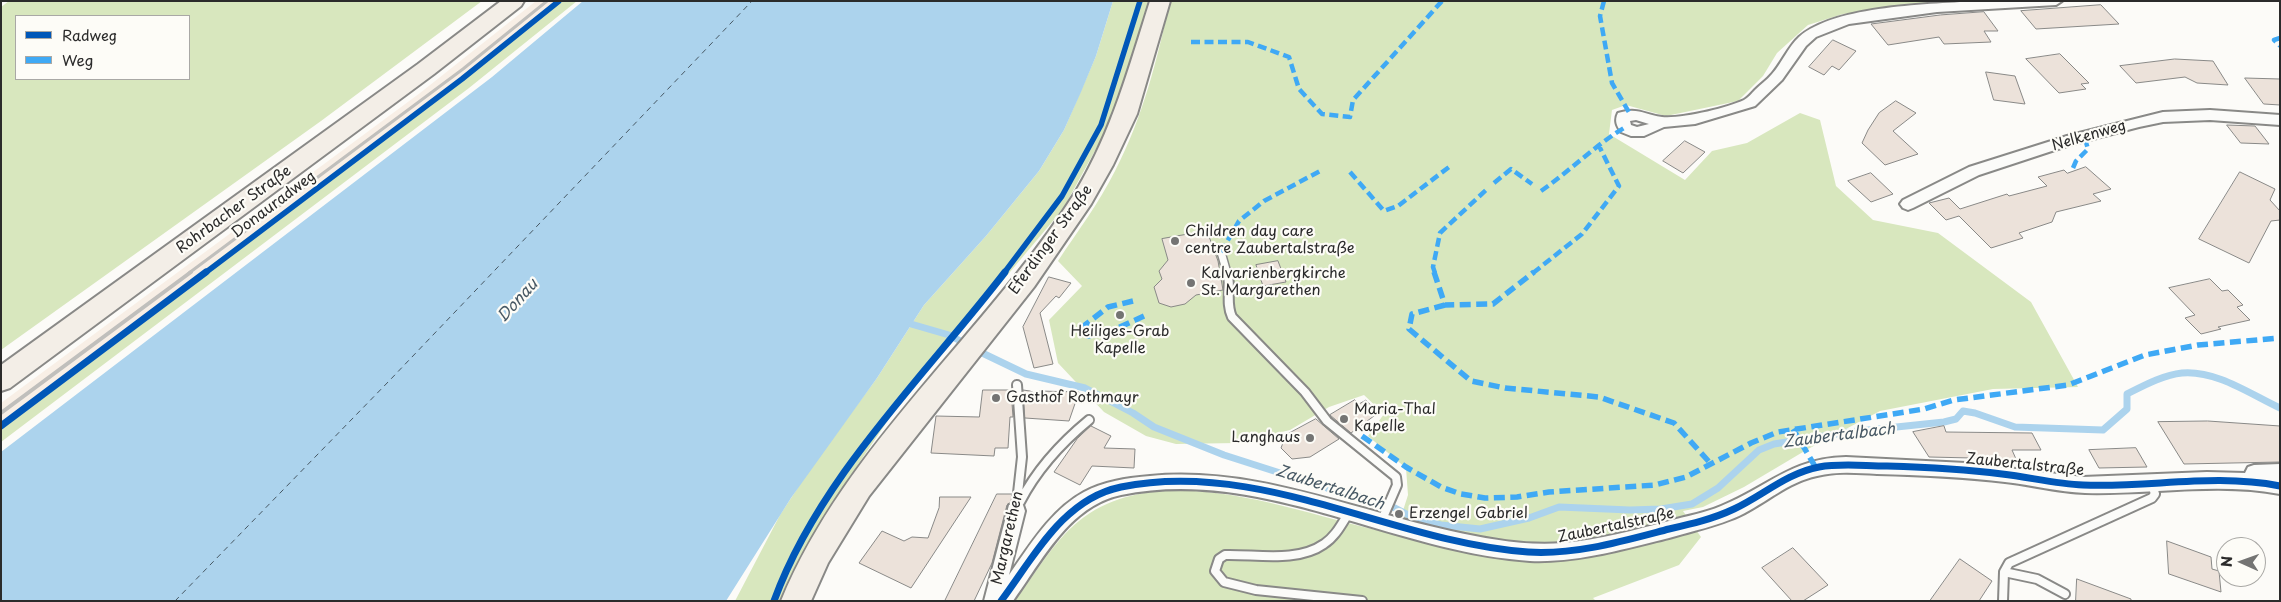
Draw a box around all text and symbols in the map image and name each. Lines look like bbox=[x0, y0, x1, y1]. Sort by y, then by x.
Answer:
legend bbox=[15, 15, 190, 80]
text: Radweg bbox=[62, 23, 117, 46]
text: Weg bbox=[62, 48, 93, 71]
street label: Nelkenweg bbox=[2050, 117, 2128, 155]
street label: Rohrbacher Straße bbox=[173, 162, 295, 258]
street label: Donauradweg bbox=[228, 168, 320, 242]
street label: Eferdinger Straße bbox=[1005, 182, 1097, 298]
place label: Children day care centre Zaubertalstraße bbox=[1185, 223, 1355, 258]
marker: Children day care centre Zaubertalstraße bbox=[1169, 235, 1181, 247]
place label: Kalvarienbergkirche St. Margarethen bbox=[1201, 265, 1346, 300]
water label: Donau bbox=[494, 275, 542, 327]
marker: Kalvarienbergkirche St. Margarethen bbox=[1185, 277, 1197, 289]
marker: Heiliges-Grab Kapelle bbox=[1114, 309, 1126, 321]
place label: Heiliges-Grab Kapelle bbox=[1071, 323, 1169, 358]
place label: Gasthof Rothmayr bbox=[1006, 389, 1139, 407]
marker: Gasthof Rothmayr bbox=[990, 392, 1002, 404]
place label: Maria-Thal Kapelle bbox=[1354, 401, 1436, 436]
marker: Maria-Thal Kapelle bbox=[1338, 413, 1350, 425]
water label: Zaubertalbach bbox=[1782, 420, 1896, 452]
place label: Langhaus bbox=[1231, 429, 1300, 447]
marker: Langhaus bbox=[1304, 432, 1316, 444]
street label: Zaubertalstraße bbox=[1965, 450, 2085, 480]
water label: Zaubertalbach bbox=[1273, 461, 1387, 515]
street label: Margarethen bbox=[988, 489, 1028, 587]
place label: Erzengel Gabriel bbox=[1409, 505, 1528, 523]
street label: Zaubertalstraße bbox=[1556, 505, 1676, 547]
marker: Erzengel Gabriel bbox=[1393, 508, 1405, 520]
north arrow bbox=[2216, 537, 2266, 587]
text: N bbox=[2216, 556, 2237, 567]

